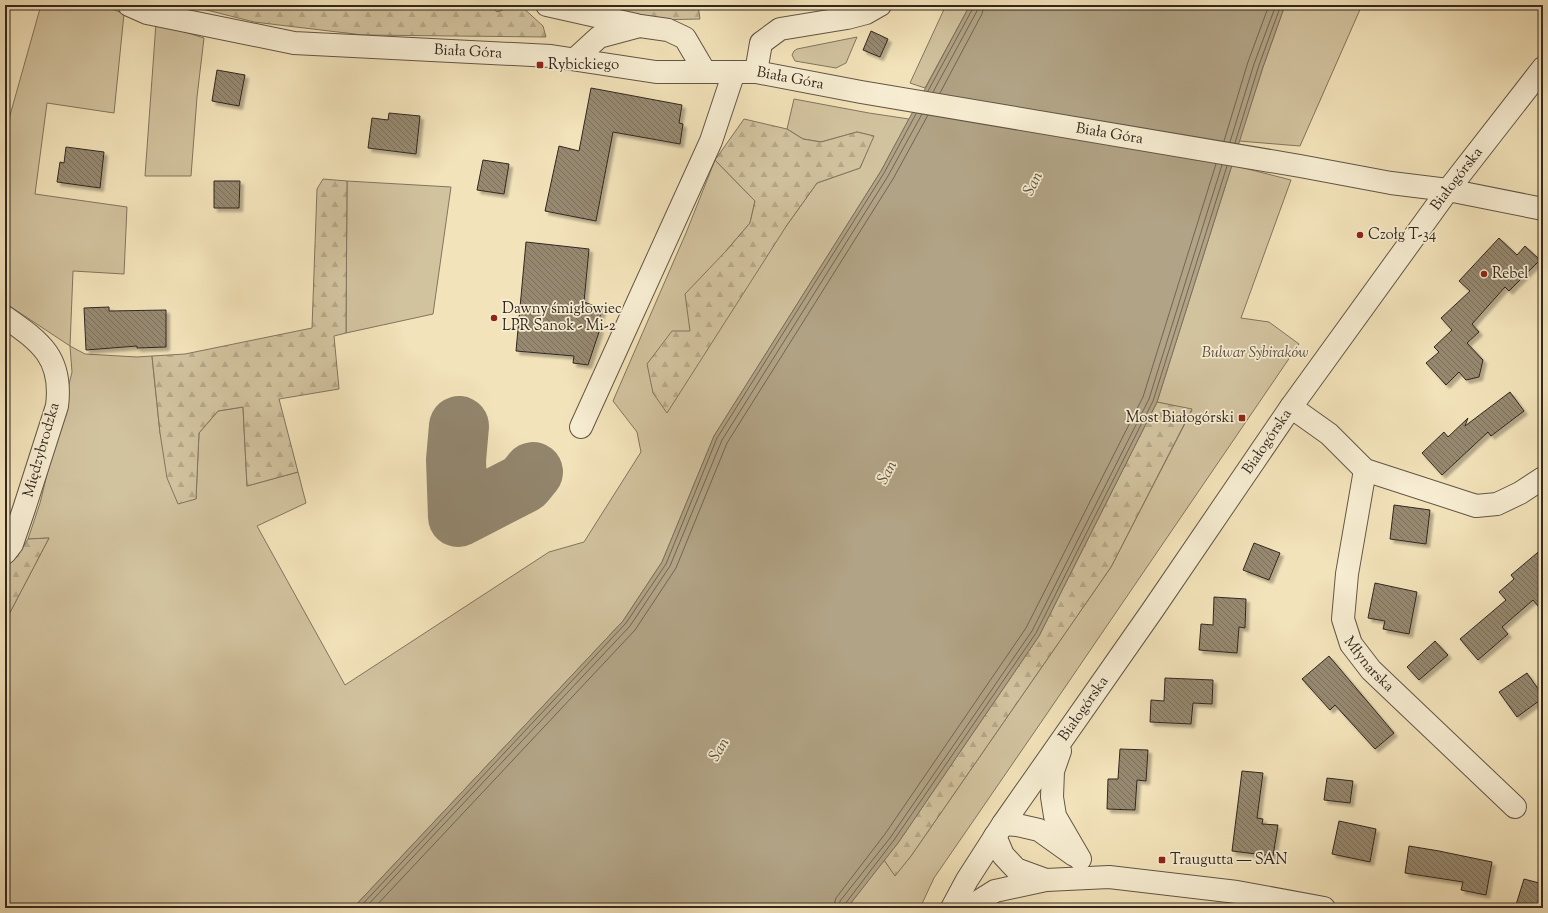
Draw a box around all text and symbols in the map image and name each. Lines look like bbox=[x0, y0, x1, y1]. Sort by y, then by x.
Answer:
street label: Biała Góra bbox=[434, 40, 503, 64]
place label: Rybickiego bbox=[548, 55, 619, 76]
marker: Rybickiego bbox=[535, 60, 545, 70]
street label: Biała Góra bbox=[755, 62, 826, 95]
street label: Biała Góra bbox=[1074, 118, 1145, 150]
street label: Białogórska bbox=[1426, 143, 1488, 215]
water label: San bbox=[1018, 167, 1050, 200]
place label: Czołg T-34 bbox=[1368, 225, 1437, 246]
marker: Czołg T-34 bbox=[1355, 230, 1365, 240]
place label: Rebel bbox=[1492, 264, 1528, 285]
marker: Rebel bbox=[1479, 269, 1489, 279]
place label: Dawny śmigłowiec LPR Sanok - Mi-2 bbox=[502, 299, 622, 337]
marker: Dawny śmigłowiec LPR Sanok - Mi-2 bbox=[489, 313, 499, 323]
park label: Bulwar Sybiraków bbox=[1202, 343, 1308, 364]
street label: Międzybrodzka bbox=[18, 400, 66, 500]
street label: Białogórska bbox=[1237, 405, 1297, 479]
place label: Most Białogórski bbox=[1126, 408, 1234, 429]
marker: Most Białogórski bbox=[1237, 413, 1247, 423]
water label: San bbox=[872, 456, 904, 489]
street label: Młynarska bbox=[1339, 632, 1399, 697]
street label: Białogórska bbox=[1054, 672, 1114, 745]
water label: San bbox=[704, 733, 736, 766]
place label: Traugutta — SAN bbox=[1170, 850, 1287, 871]
marker: Traugutta — SAN bbox=[1157, 855, 1167, 865]

